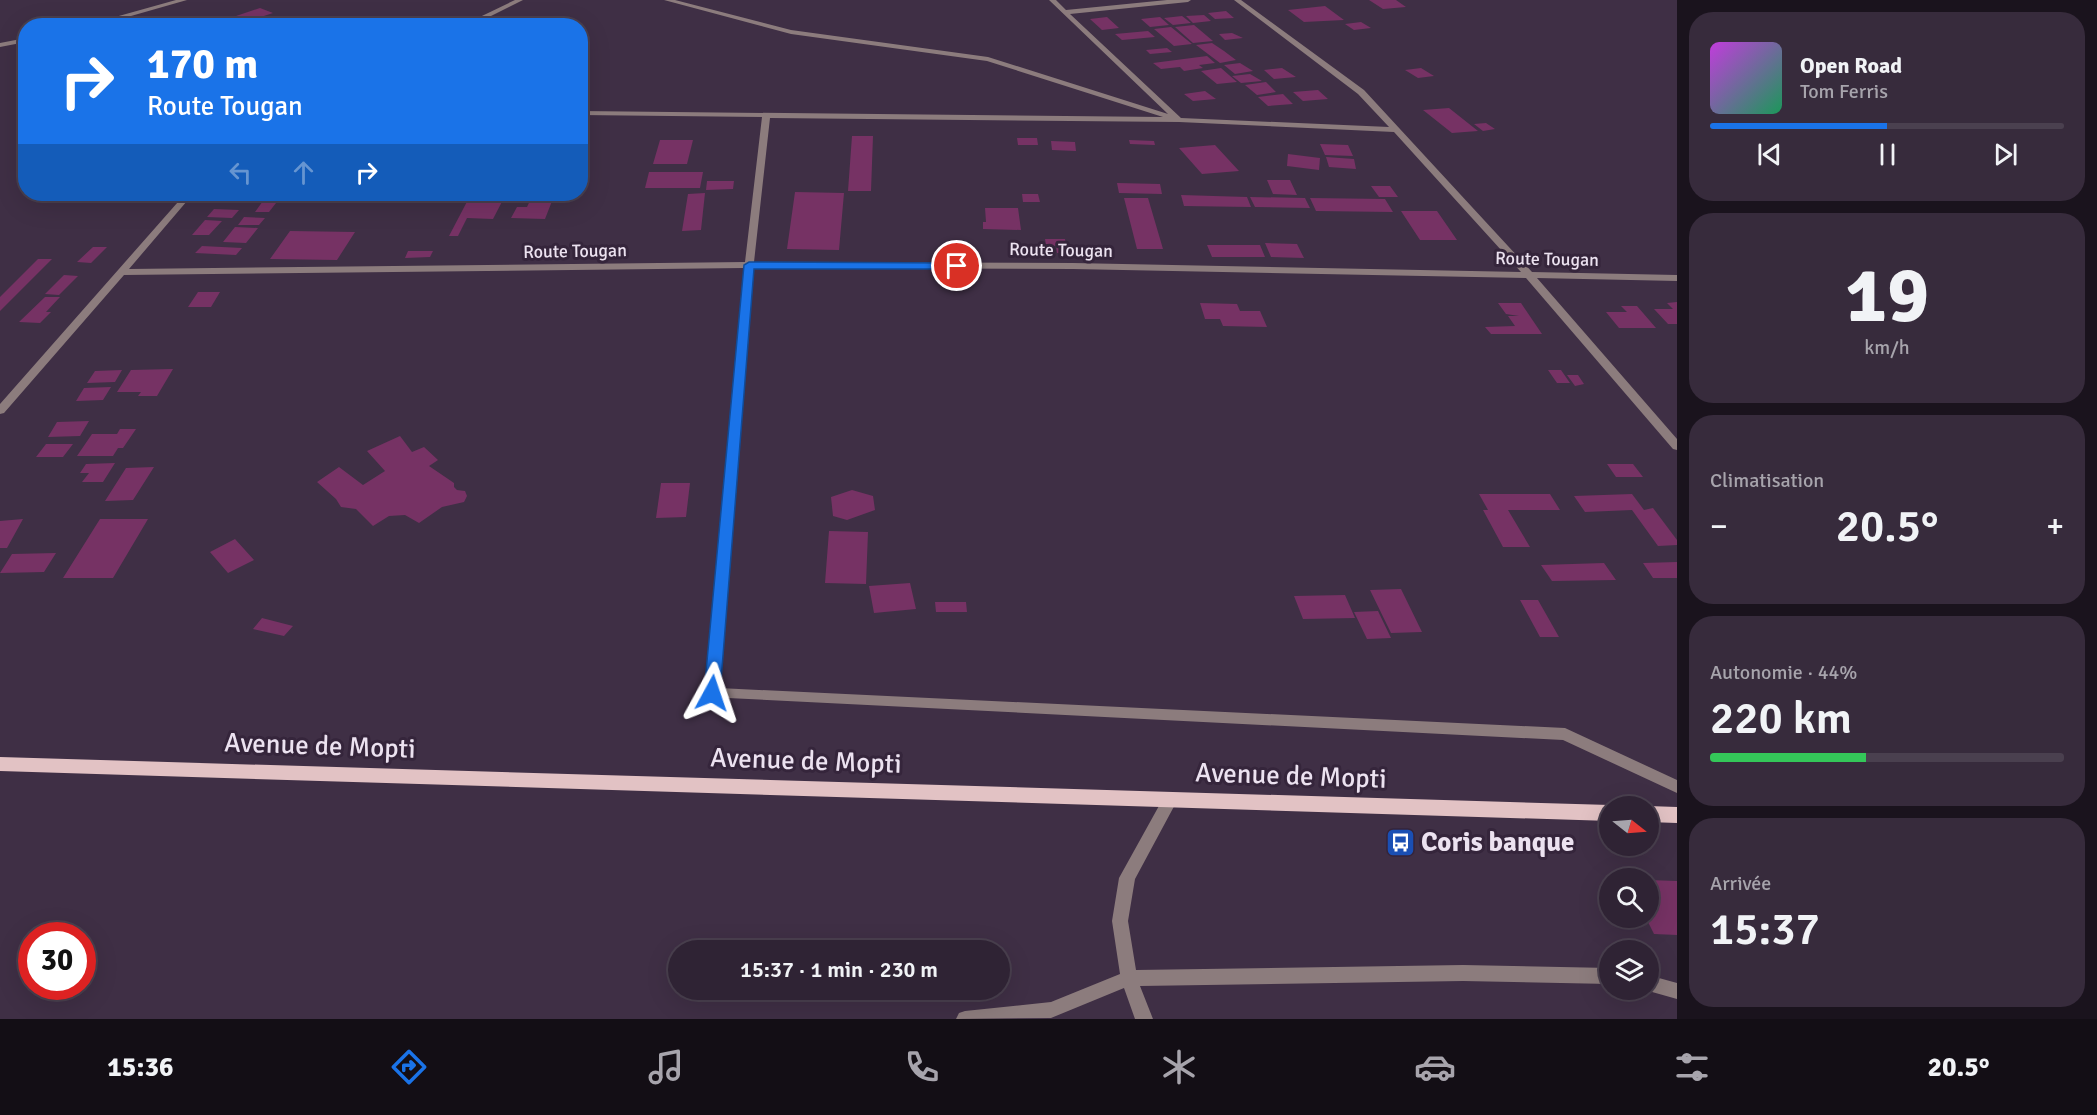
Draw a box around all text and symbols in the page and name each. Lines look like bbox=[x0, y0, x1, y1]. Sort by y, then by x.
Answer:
text: 170 m bbox=[147, 39, 258, 90]
icon: right bbox=[48, 42, 126, 120]
text: Open Road bbox=[1800, 52, 1902, 79]
text: Tom Ferris bbox=[1800, 79, 1888, 104]
text: Route Tougan bbox=[147, 90, 303, 123]
icon: previous bbox=[1753, 138, 1786, 171]
icon: pause bbox=[1871, 138, 1904, 171]
icon: next bbox=[1989, 138, 2022, 171]
icon: left bbox=[224, 156, 257, 189]
icon: ahead bbox=[287, 156, 320, 189]
icon: right bbox=[350, 156, 383, 189]
street label: Route Tougan bbox=[1009, 238, 1113, 262]
street label: Route Tougan bbox=[523, 239, 627, 263]
pin bbox=[931, 240, 982, 291]
street label: Route Tougan bbox=[1495, 247, 1599, 271]
text: 19 bbox=[1845, 248, 1929, 344]
icon: arrive bbox=[940, 249, 973, 282]
text: km/h bbox=[1864, 335, 1910, 360]
text: Climatisation bbox=[1710, 468, 1824, 493]
text: 20.5° bbox=[1836, 499, 1938, 554]
text: − bbox=[1710, 506, 1728, 547]
text: + bbox=[2046, 506, 2064, 547]
text: Autonomie · 44% bbox=[1710, 660, 1857, 685]
position arrow bbox=[680, 661, 744, 725]
text: 220 km bbox=[1710, 691, 1852, 746]
street label: Avenue de Mopti bbox=[224, 726, 416, 766]
street label: Avenue de Mopti bbox=[710, 741, 902, 781]
street label: Avenue de Mopti bbox=[1195, 756, 1387, 796]
north arrow bbox=[1599, 796, 1659, 856]
map controls bbox=[1599, 796, 1659, 1000]
bus stop icon: Coris banque bbox=[1384, 826, 1416, 858]
place label: Coris banque bbox=[1421, 826, 1574, 859]
button: search bbox=[1599, 868, 1659, 928]
text: Arrivée bbox=[1710, 871, 1771, 896]
text: 15:37 bbox=[1710, 902, 1820, 957]
speed limit sign: 30 bbox=[18, 922, 96, 1000]
button: layers bbox=[1599, 940, 1659, 1000]
text: 15:37 · 1 min · 230 m bbox=[740, 956, 938, 983]
icon: directions bbox=[388, 1046, 430, 1088]
icon: music bbox=[645, 1046, 687, 1088]
icon: phone bbox=[901, 1046, 943, 1088]
icon: climate bbox=[1158, 1046, 1200, 1088]
icon: car bbox=[1414, 1046, 1456, 1088]
icon: filters bbox=[1671, 1046, 1713, 1088]
text: 15:36 bbox=[107, 1051, 174, 1084]
text: 20.5° bbox=[1927, 1051, 1990, 1084]

